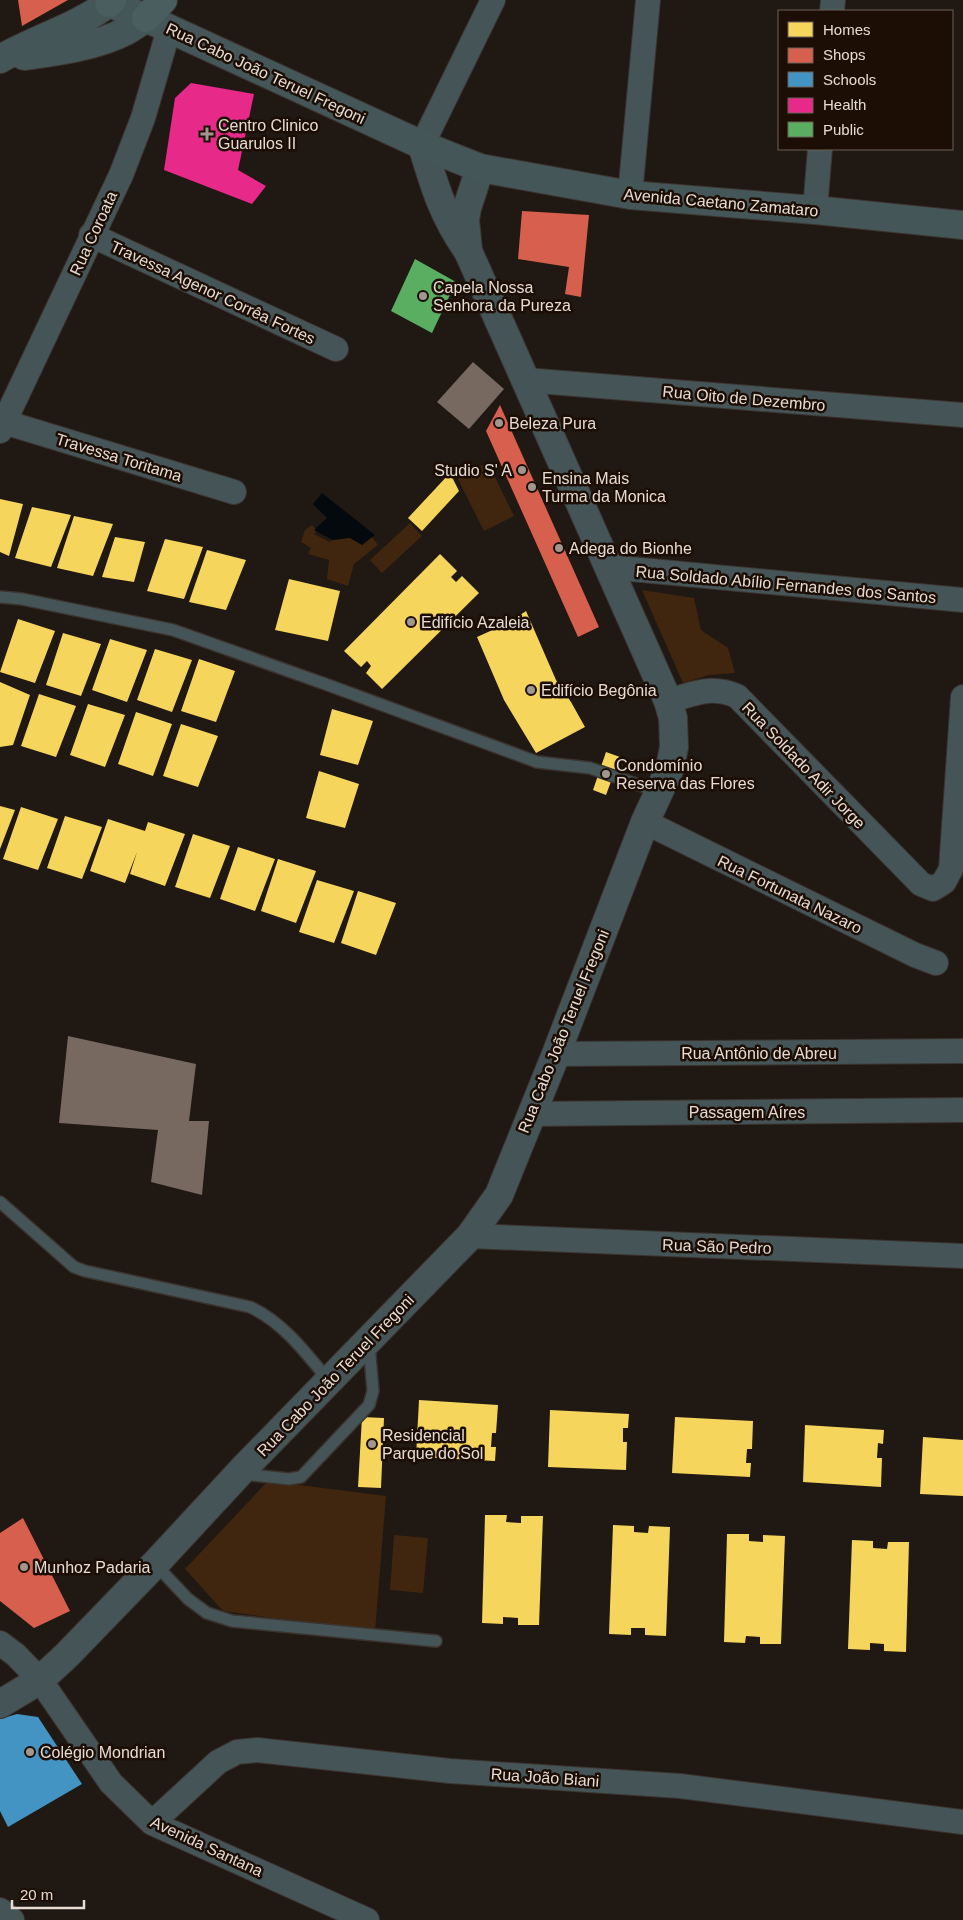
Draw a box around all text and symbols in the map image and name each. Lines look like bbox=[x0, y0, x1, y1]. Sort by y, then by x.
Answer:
legend bbox=[778, 10, 953, 150]
street label: Rua Cabo João Teruel Fregoni bbox=[164, 20, 368, 127]
text: Homes bbox=[823, 21, 871, 38]
text: Shops bbox=[823, 46, 866, 63]
text: Schools bbox=[823, 71, 876, 88]
text: Health bbox=[823, 96, 866, 113]
place label: Centro Clinico Guarulos II bbox=[218, 117, 319, 152]
text: Public bbox=[823, 121, 864, 138]
marker: Centro Clinico Guarulos II bbox=[200, 127, 214, 141]
street label: Avenida Caetano Zamataro bbox=[623, 186, 819, 219]
street label: Rua Coroata bbox=[67, 188, 120, 278]
street label: Travessa Agenor Corrêa Fortes bbox=[108, 238, 318, 347]
place label: Capela Nossa Senhora da Pureza bbox=[433, 279, 571, 314]
marker: Capela Nossa Senhora da Pureza bbox=[417, 290, 429, 302]
street label: Rua Oito de Dezembro bbox=[662, 383, 826, 414]
place label: Beleza Pura bbox=[509, 415, 596, 432]
marker: Beleza Pura bbox=[493, 417, 505, 429]
street label: Travessa Toritama bbox=[54, 430, 184, 485]
place label: Studio S' A bbox=[434, 462, 512, 479]
marker: Studio S' A bbox=[516, 464, 528, 476]
place label: Ensina Mais Turma da Monica bbox=[542, 470, 666, 505]
marker: Ensina Mais Turma da Monica bbox=[526, 481, 538, 493]
place label: Adega do Bionhe bbox=[569, 540, 692, 557]
marker: Adega do Bionhe bbox=[553, 542, 565, 554]
street label: Rua Soldado Abílio Fernandes dos Santos bbox=[635, 563, 937, 606]
place label: Edifício Azaleia bbox=[421, 614, 530, 631]
marker: Edifício Azaleia bbox=[405, 616, 417, 628]
place label: Edifício Begônia bbox=[541, 682, 657, 699]
marker: Edifício Begônia bbox=[525, 684, 537, 696]
street label: Rua Soldado Adir Jorge bbox=[739, 699, 869, 832]
place label: Condomínio Reserva das Flores bbox=[616, 757, 755, 792]
marker: Condomínio Reserva das Flores bbox=[600, 768, 612, 780]
street label: Rua Fortunata Nazaro bbox=[715, 852, 865, 937]
street label: Rua Cabo João Teruel Fregoni bbox=[515, 927, 612, 1135]
street label: Rua Antônio de Abreu bbox=[681, 1045, 837, 1062]
street label: Passagem Aíres bbox=[689, 1104, 805, 1121]
street label: Rua São Pedro bbox=[662, 1236, 772, 1257]
street label: Rua Cabo João Teruel Fregoni bbox=[254, 1291, 417, 1460]
place label: Residencial Parque do Sol bbox=[382, 1427, 483, 1462]
marker: Residencial Parque do Sol bbox=[366, 1438, 378, 1450]
place label: Munhoz Padaria bbox=[34, 1559, 151, 1576]
marker: Munhoz Padaria bbox=[18, 1561, 30, 1573]
place label: Colégio Mondrian bbox=[40, 1744, 165, 1761]
marker: Colégio Mondrian bbox=[24, 1746, 36, 1758]
street label: Rua João Biani bbox=[490, 1765, 600, 1790]
street label: Avenida Santana bbox=[148, 1813, 266, 1880]
scale bar bbox=[12, 1878, 85, 1910]
text: 20 m bbox=[20, 1886, 53, 1903]

